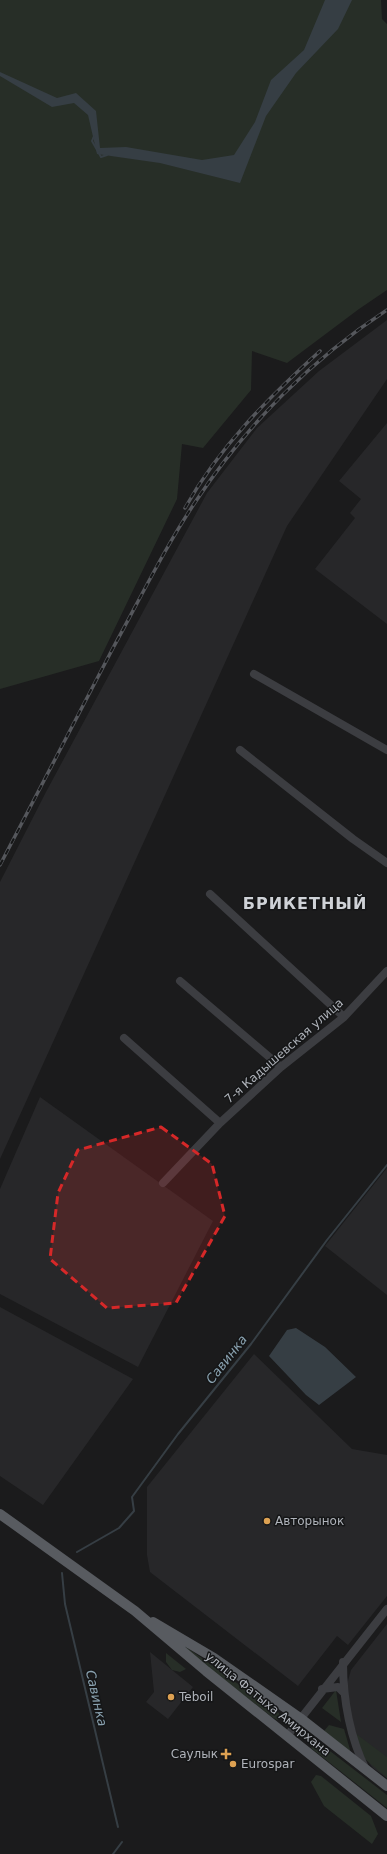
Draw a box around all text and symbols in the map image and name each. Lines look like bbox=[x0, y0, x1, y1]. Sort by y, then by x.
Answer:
district label: БРИКЕТНЫЙ bbox=[243, 894, 367, 913]
street label: 7-я Кадышевская улица bbox=[222, 996, 346, 1106]
water label: Савинка bbox=[203, 1332, 250, 1387]
place label: Авторынок bbox=[275, 1514, 344, 1528]
marker: Авторынок bbox=[262, 1516, 272, 1526]
street label: улица Фатыха Амирхана bbox=[203, 1649, 333, 1759]
water label: Савинка bbox=[83, 1668, 110, 1728]
place label: Teboil bbox=[178, 1690, 213, 1704]
marker: Teboil bbox=[166, 1692, 176, 1702]
place label: Саулык bbox=[171, 1747, 218, 1761]
marker: Саулык bbox=[221, 1749, 231, 1759]
place label: Eurospar bbox=[241, 1757, 294, 1771]
marker: Eurospar bbox=[228, 1759, 238, 1769]

